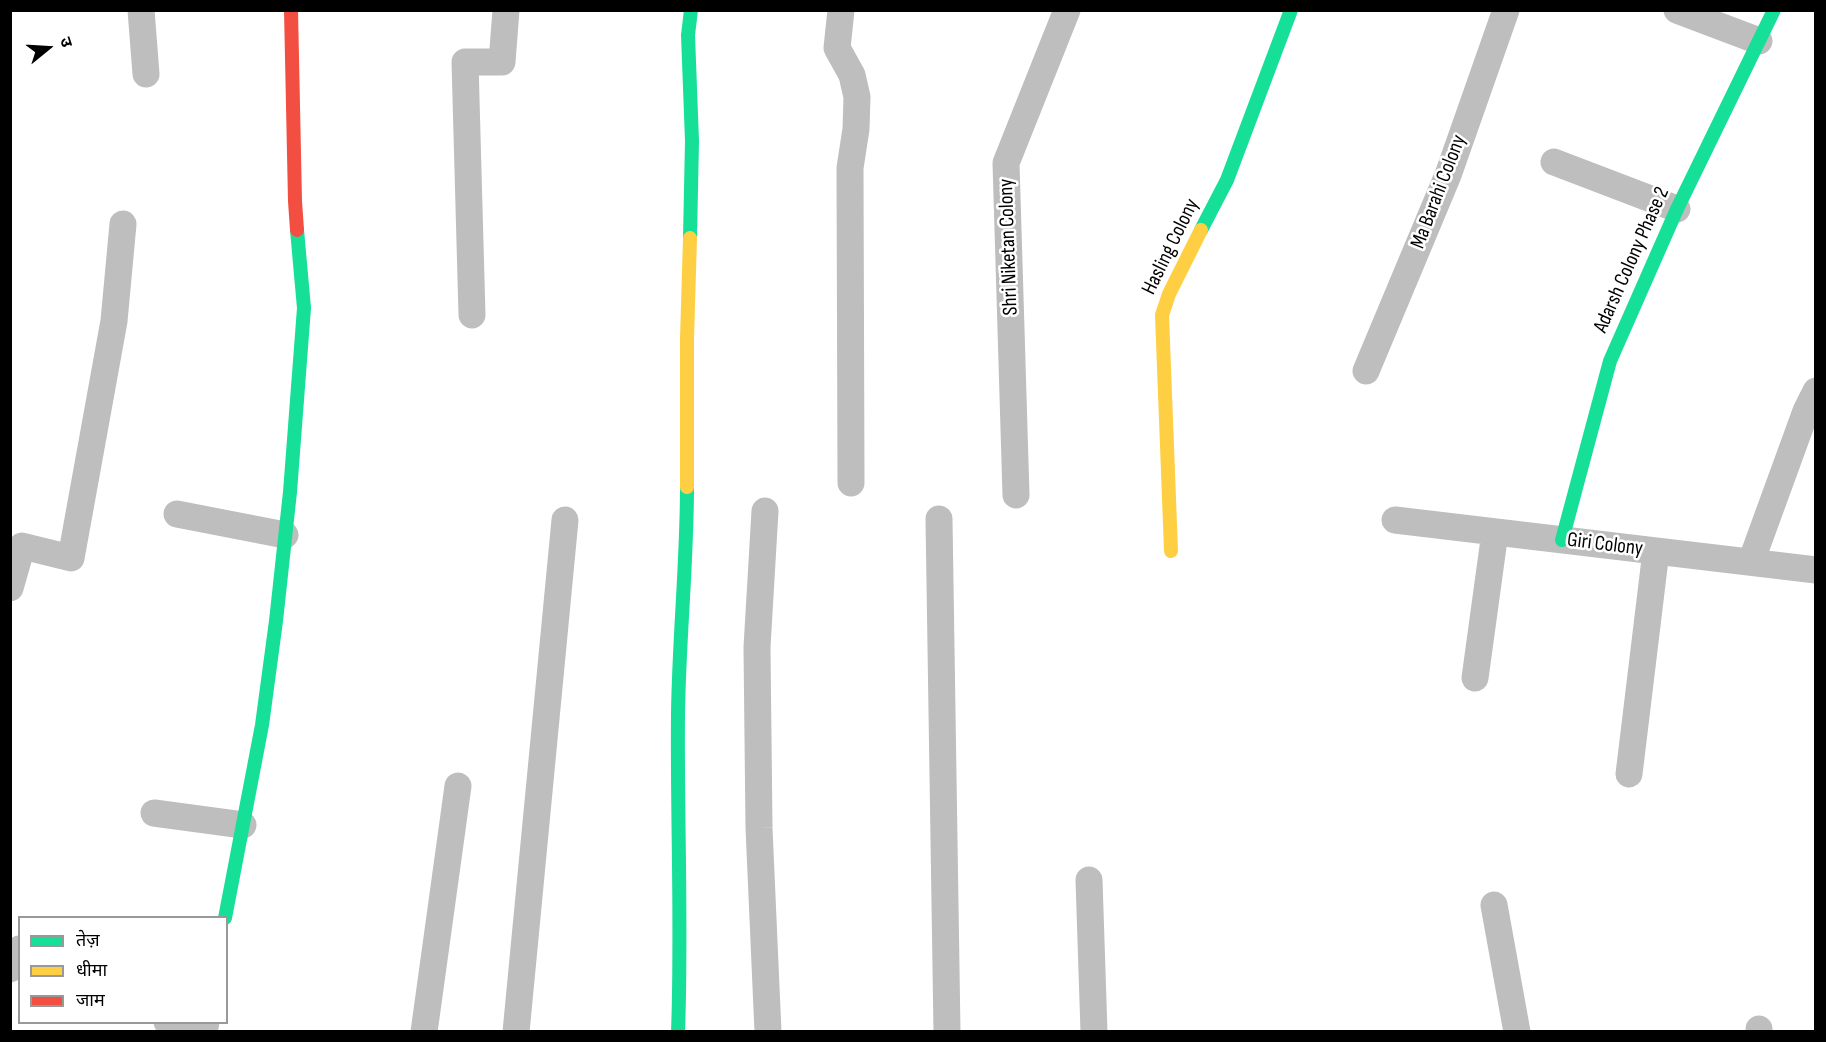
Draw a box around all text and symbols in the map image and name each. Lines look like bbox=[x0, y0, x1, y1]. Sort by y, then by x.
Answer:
north arrow bbox=[18, 18, 78, 78]
text: उ bbox=[55, 35, 76, 50]
street label: Ma Barahi Colony bbox=[1406, 132, 1472, 252]
street label: Shri Niketan Colony bbox=[994, 178, 1024, 316]
street label: Adarsh Colony Phase 2 bbox=[1589, 183, 1675, 337]
street label: Hasling Colony bbox=[1137, 195, 1205, 299]
street label: Giri Colony bbox=[1566, 528, 1644, 562]
legend bbox=[18, 916, 228, 1024]
text: तेज़ bbox=[76, 930, 100, 951]
text: धीमा bbox=[76, 960, 107, 981]
text: जाम bbox=[76, 990, 105, 1011]

